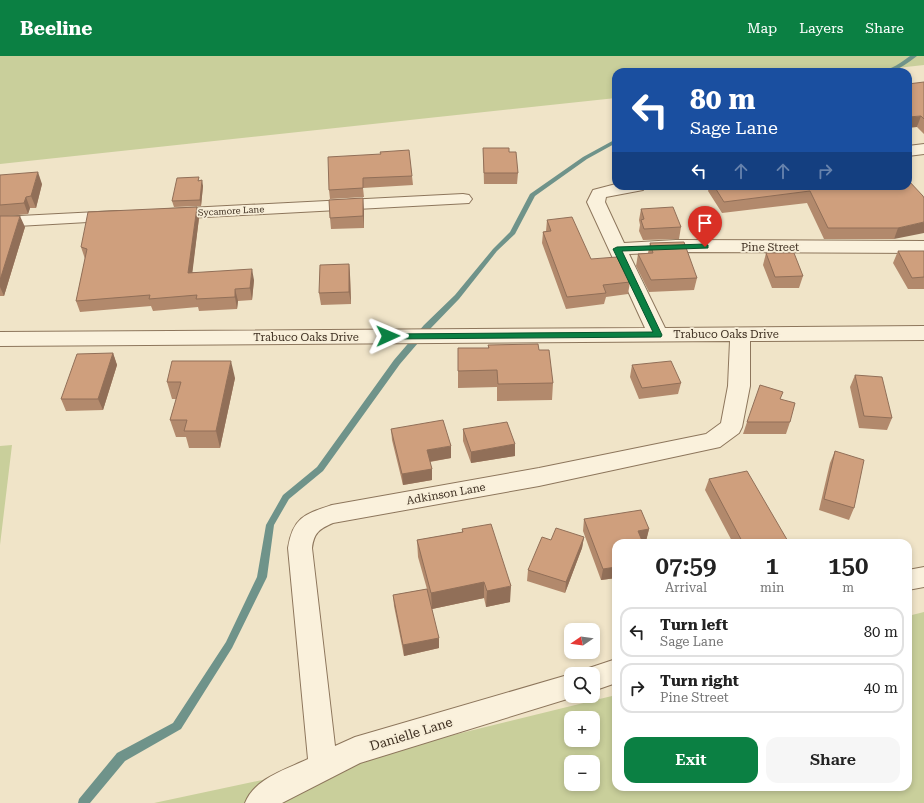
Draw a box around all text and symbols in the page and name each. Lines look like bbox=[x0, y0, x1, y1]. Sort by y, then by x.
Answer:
text: Beeline bbox=[20, 17, 93, 40]
text: Map bbox=[747, 20, 777, 36]
text: Layers bbox=[799, 20, 843, 36]
text: Share bbox=[865, 20, 904, 36]
text: 80 m bbox=[690, 83, 755, 116]
icon: left bbox=[624, 84, 676, 136]
text: Sage Lane bbox=[690, 117, 778, 138]
icon: left bbox=[688, 160, 710, 182]
icon: ahead bbox=[730, 160, 752, 182]
icon: ahead bbox=[772, 160, 794, 182]
icon: right bbox=[814, 160, 836, 182]
street label: Sycamore Lane bbox=[198, 204, 264, 218]
pin bbox=[688, 206, 722, 247]
icon: arrive bbox=[694, 212, 716, 234]
street label: Pine Street bbox=[741, 241, 799, 254]
position arrow bbox=[367, 315, 409, 357]
street label: Trabuco Oaks Drive bbox=[673, 328, 779, 341]
street label: Trabuco Oaks Drive bbox=[253, 331, 359, 344]
street label: Adkinson Lane bbox=[405, 481, 487, 507]
text: 07:59 bbox=[656, 552, 716, 580]
text: 1 bbox=[766, 552, 779, 580]
text: 150 bbox=[828, 552, 868, 580]
text: Arrival bbox=[665, 580, 707, 595]
text: min bbox=[760, 580, 784, 595]
text: m bbox=[842, 580, 854, 595]
text: Turn left bbox=[660, 616, 728, 634]
icon: left bbox=[626, 621, 648, 643]
north arrow bbox=[564, 623, 600, 659]
map controls bbox=[564, 623, 600, 791]
text: 80 m bbox=[864, 623, 898, 641]
text: Sage Lane bbox=[660, 634, 723, 649]
button: search bbox=[564, 667, 600, 703]
text: Turn right bbox=[660, 672, 739, 690]
icon: right bbox=[626, 677, 648, 699]
text: 40 m bbox=[864, 679, 898, 697]
text: Pine Street bbox=[660, 690, 729, 705]
button: + bbox=[564, 711, 600, 747]
street label: Danielle Lane bbox=[368, 714, 454, 754]
button: Exit bbox=[624, 737, 758, 783]
button: Share bbox=[766, 737, 900, 783]
button: − bbox=[564, 755, 600, 791]

